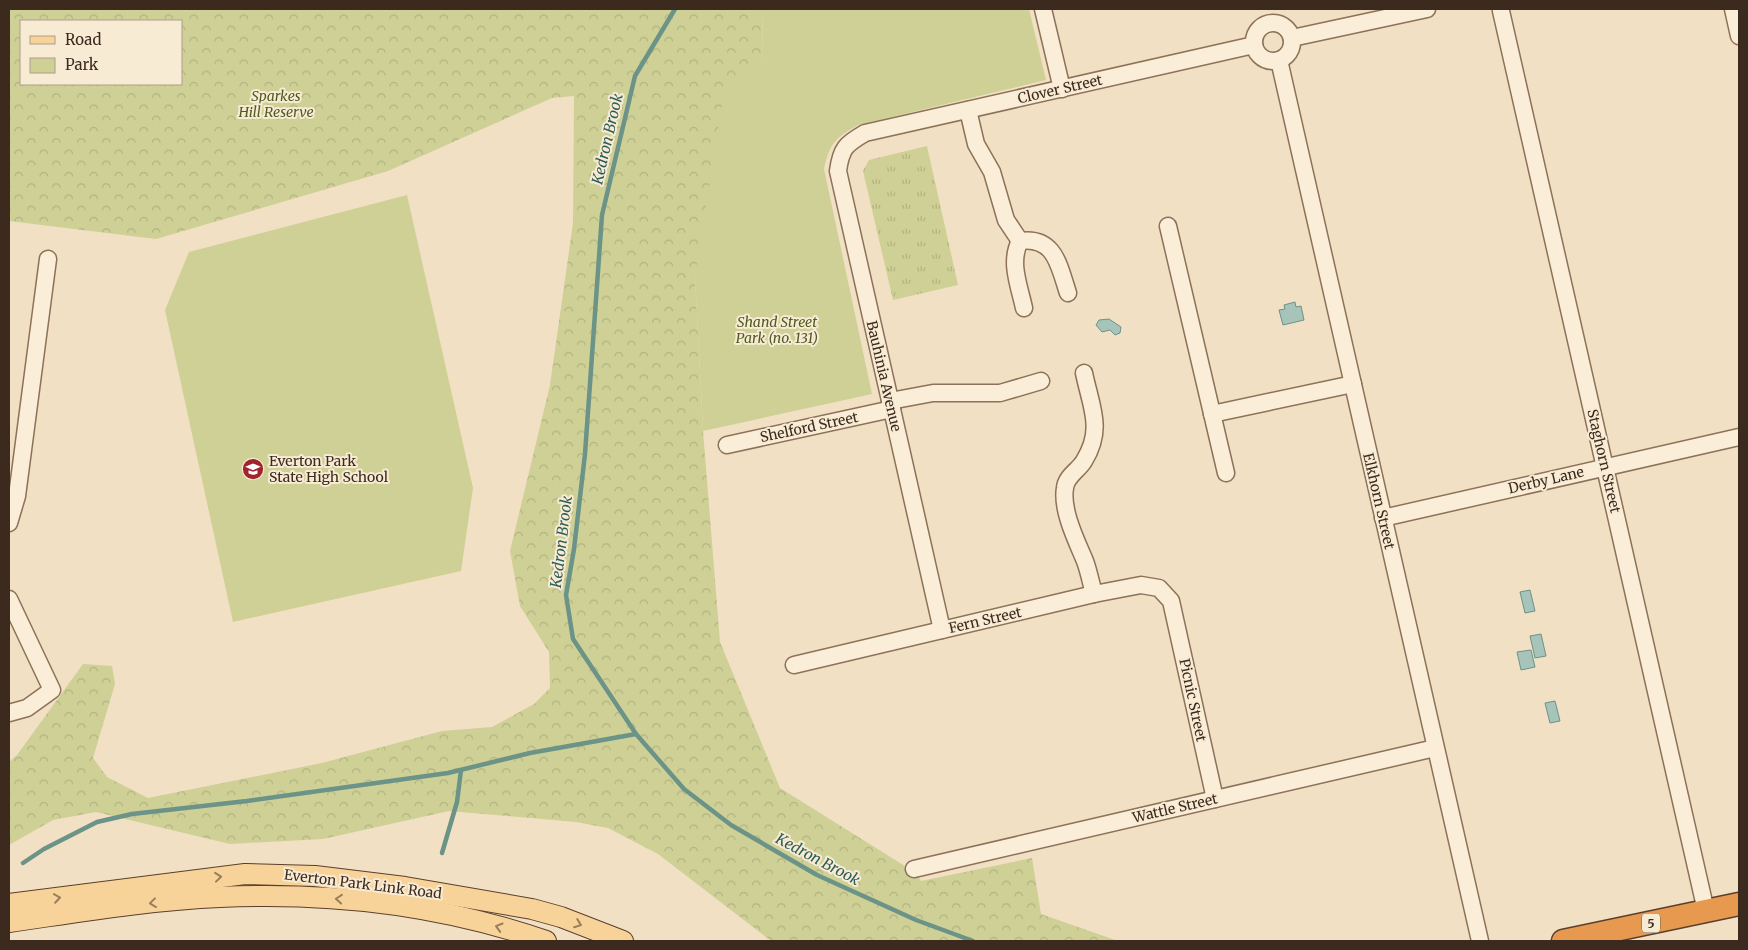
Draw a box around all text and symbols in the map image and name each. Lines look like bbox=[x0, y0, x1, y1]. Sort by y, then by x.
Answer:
legend bbox=[20, 20, 182, 85]
text: Road bbox=[65, 30, 101, 49]
text: Park bbox=[65, 55, 99, 74]
street label: Clover Street bbox=[1016, 70, 1105, 107]
park label: Sparkes Hill Reserve bbox=[237, 87, 314, 121]
water label: Kedron Brook bbox=[587, 91, 627, 187]
park label: Shand Street Park (no. 131) bbox=[736, 313, 818, 347]
street label: Bauhinia Avenue bbox=[862, 319, 906, 433]
street label: Staghorn Street bbox=[1583, 407, 1625, 515]
street label: Shelford Street bbox=[758, 408, 860, 446]
street label: Elkhorn Street bbox=[1359, 451, 1399, 552]
place label: Everton Park State High School bbox=[269, 452, 389, 486]
school or university icon: Everton Park State High School bbox=[241, 457, 265, 481]
street label: Derby Lane bbox=[1506, 463, 1586, 497]
water label: Kedron Brook bbox=[546, 494, 576, 590]
street label: Fern Street bbox=[947, 603, 1024, 637]
street label: Picnic Street bbox=[1175, 657, 1211, 744]
street label: Wattle Street bbox=[1130, 789, 1220, 827]
water label: Kedron Brook bbox=[772, 828, 864, 889]
street label: Everton Park Link Road bbox=[283, 865, 444, 903]
one-way arrow bbox=[215, 872, 223, 883]
one-way arrow bbox=[53, 893, 61, 904]
one-way arrow bbox=[335, 894, 343, 905]
one-way arrow bbox=[149, 897, 157, 908]
road number: 5 bbox=[1642, 914, 1660, 932]
one-way arrow bbox=[573, 918, 582, 928]
one-way arrow bbox=[495, 923, 503, 933]

